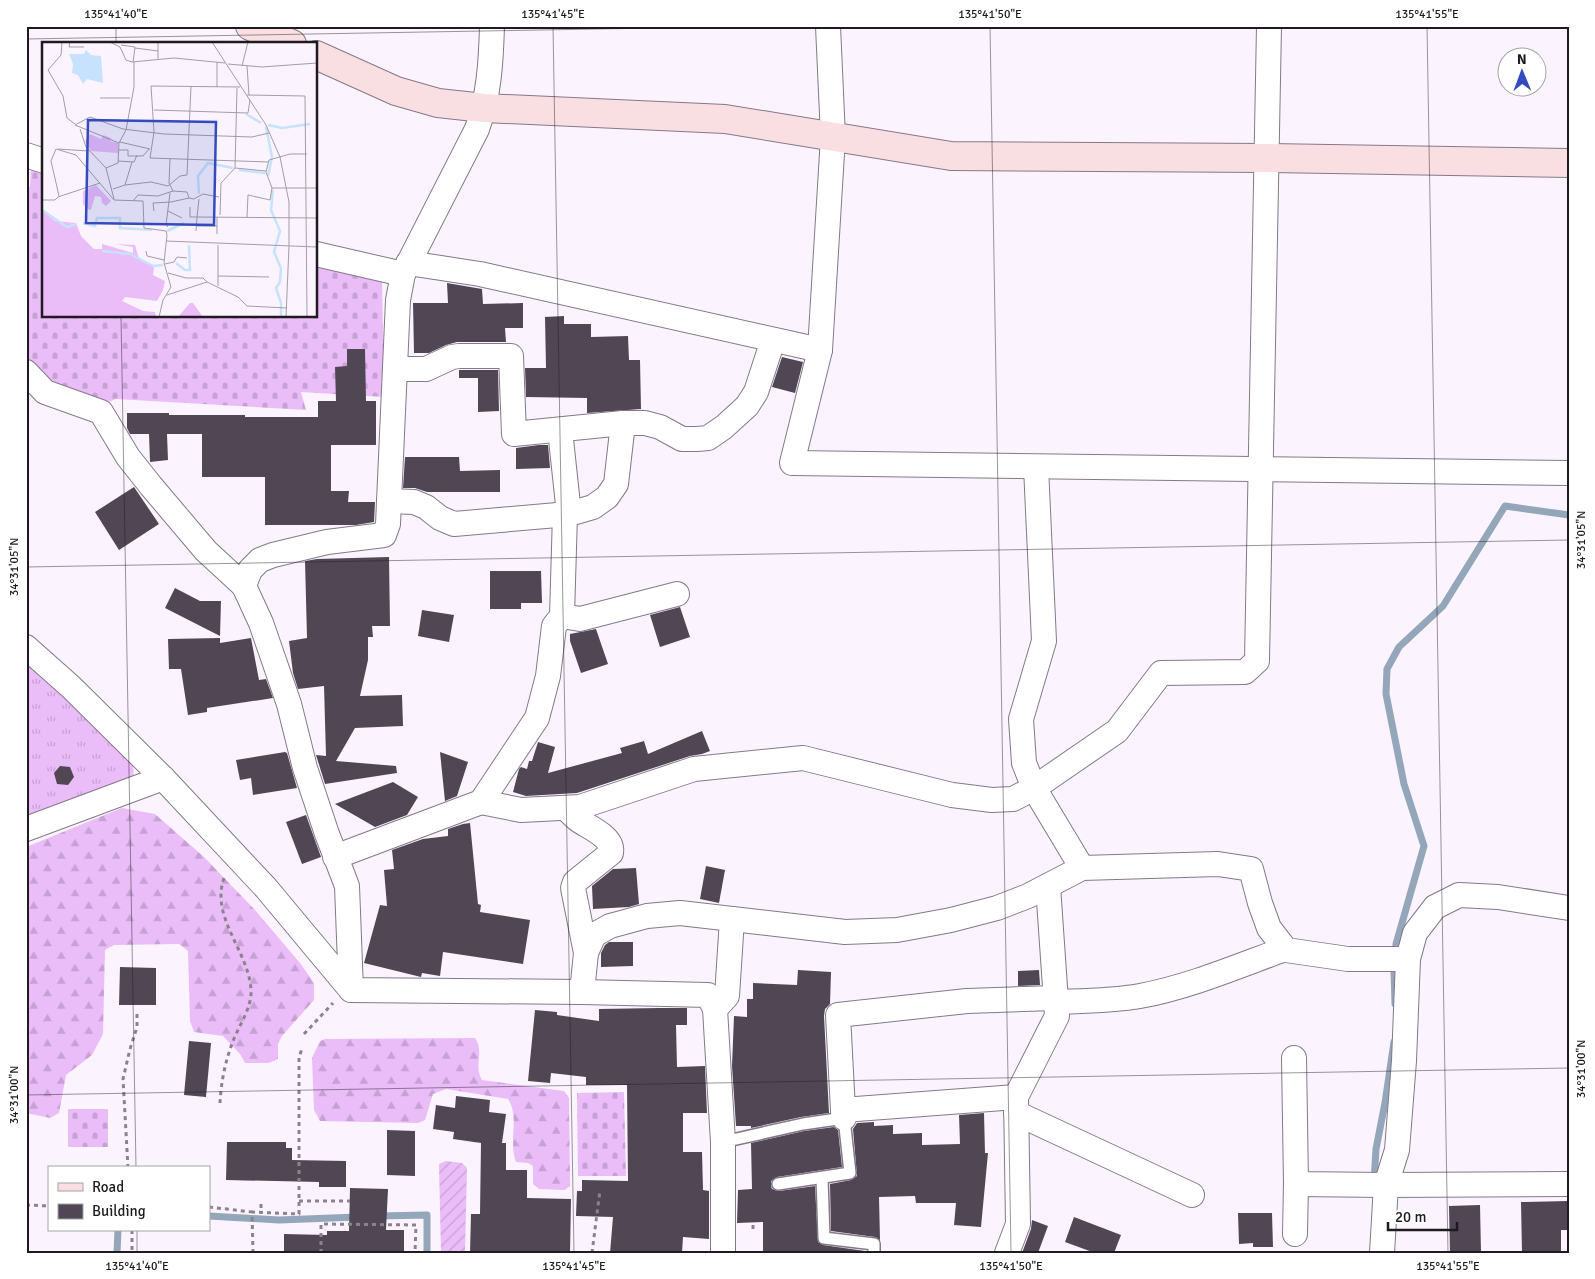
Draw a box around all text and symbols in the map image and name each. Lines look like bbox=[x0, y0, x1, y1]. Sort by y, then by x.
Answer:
text: 135°41'40"E bbox=[84, 7, 148, 22]
text: 135°41'45"E bbox=[521, 7, 585, 22]
text: 135°41'50"E bbox=[958, 7, 1022, 22]
text: 135°41'55"E bbox=[1395, 7, 1459, 22]
inset map bbox=[42, 42, 318, 318]
north arrow bbox=[1498, 48, 1548, 98]
text: N bbox=[1517, 51, 1527, 68]
text: 34°31'05"N bbox=[1574, 511, 1589, 569]
text: 34°31'05"N bbox=[7, 538, 22, 596]
text: 34°31'00"N bbox=[1574, 1040, 1589, 1098]
text: 34°31'00"N bbox=[7, 1066, 22, 1124]
legend bbox=[48, 1166, 210, 1232]
text: Road bbox=[92, 1178, 124, 1196]
scale bar bbox=[1388, 1199, 1456, 1231]
text: Building bbox=[92, 1202, 146, 1220]
text: 20 m bbox=[1395, 1208, 1426, 1226]
text: 135°41'40"E bbox=[105, 1259, 169, 1274]
text: 135°41'45"E bbox=[542, 1259, 606, 1274]
text: 135°41'50"E bbox=[979, 1259, 1043, 1274]
text: 135°41'55"E bbox=[1416, 1259, 1480, 1274]

